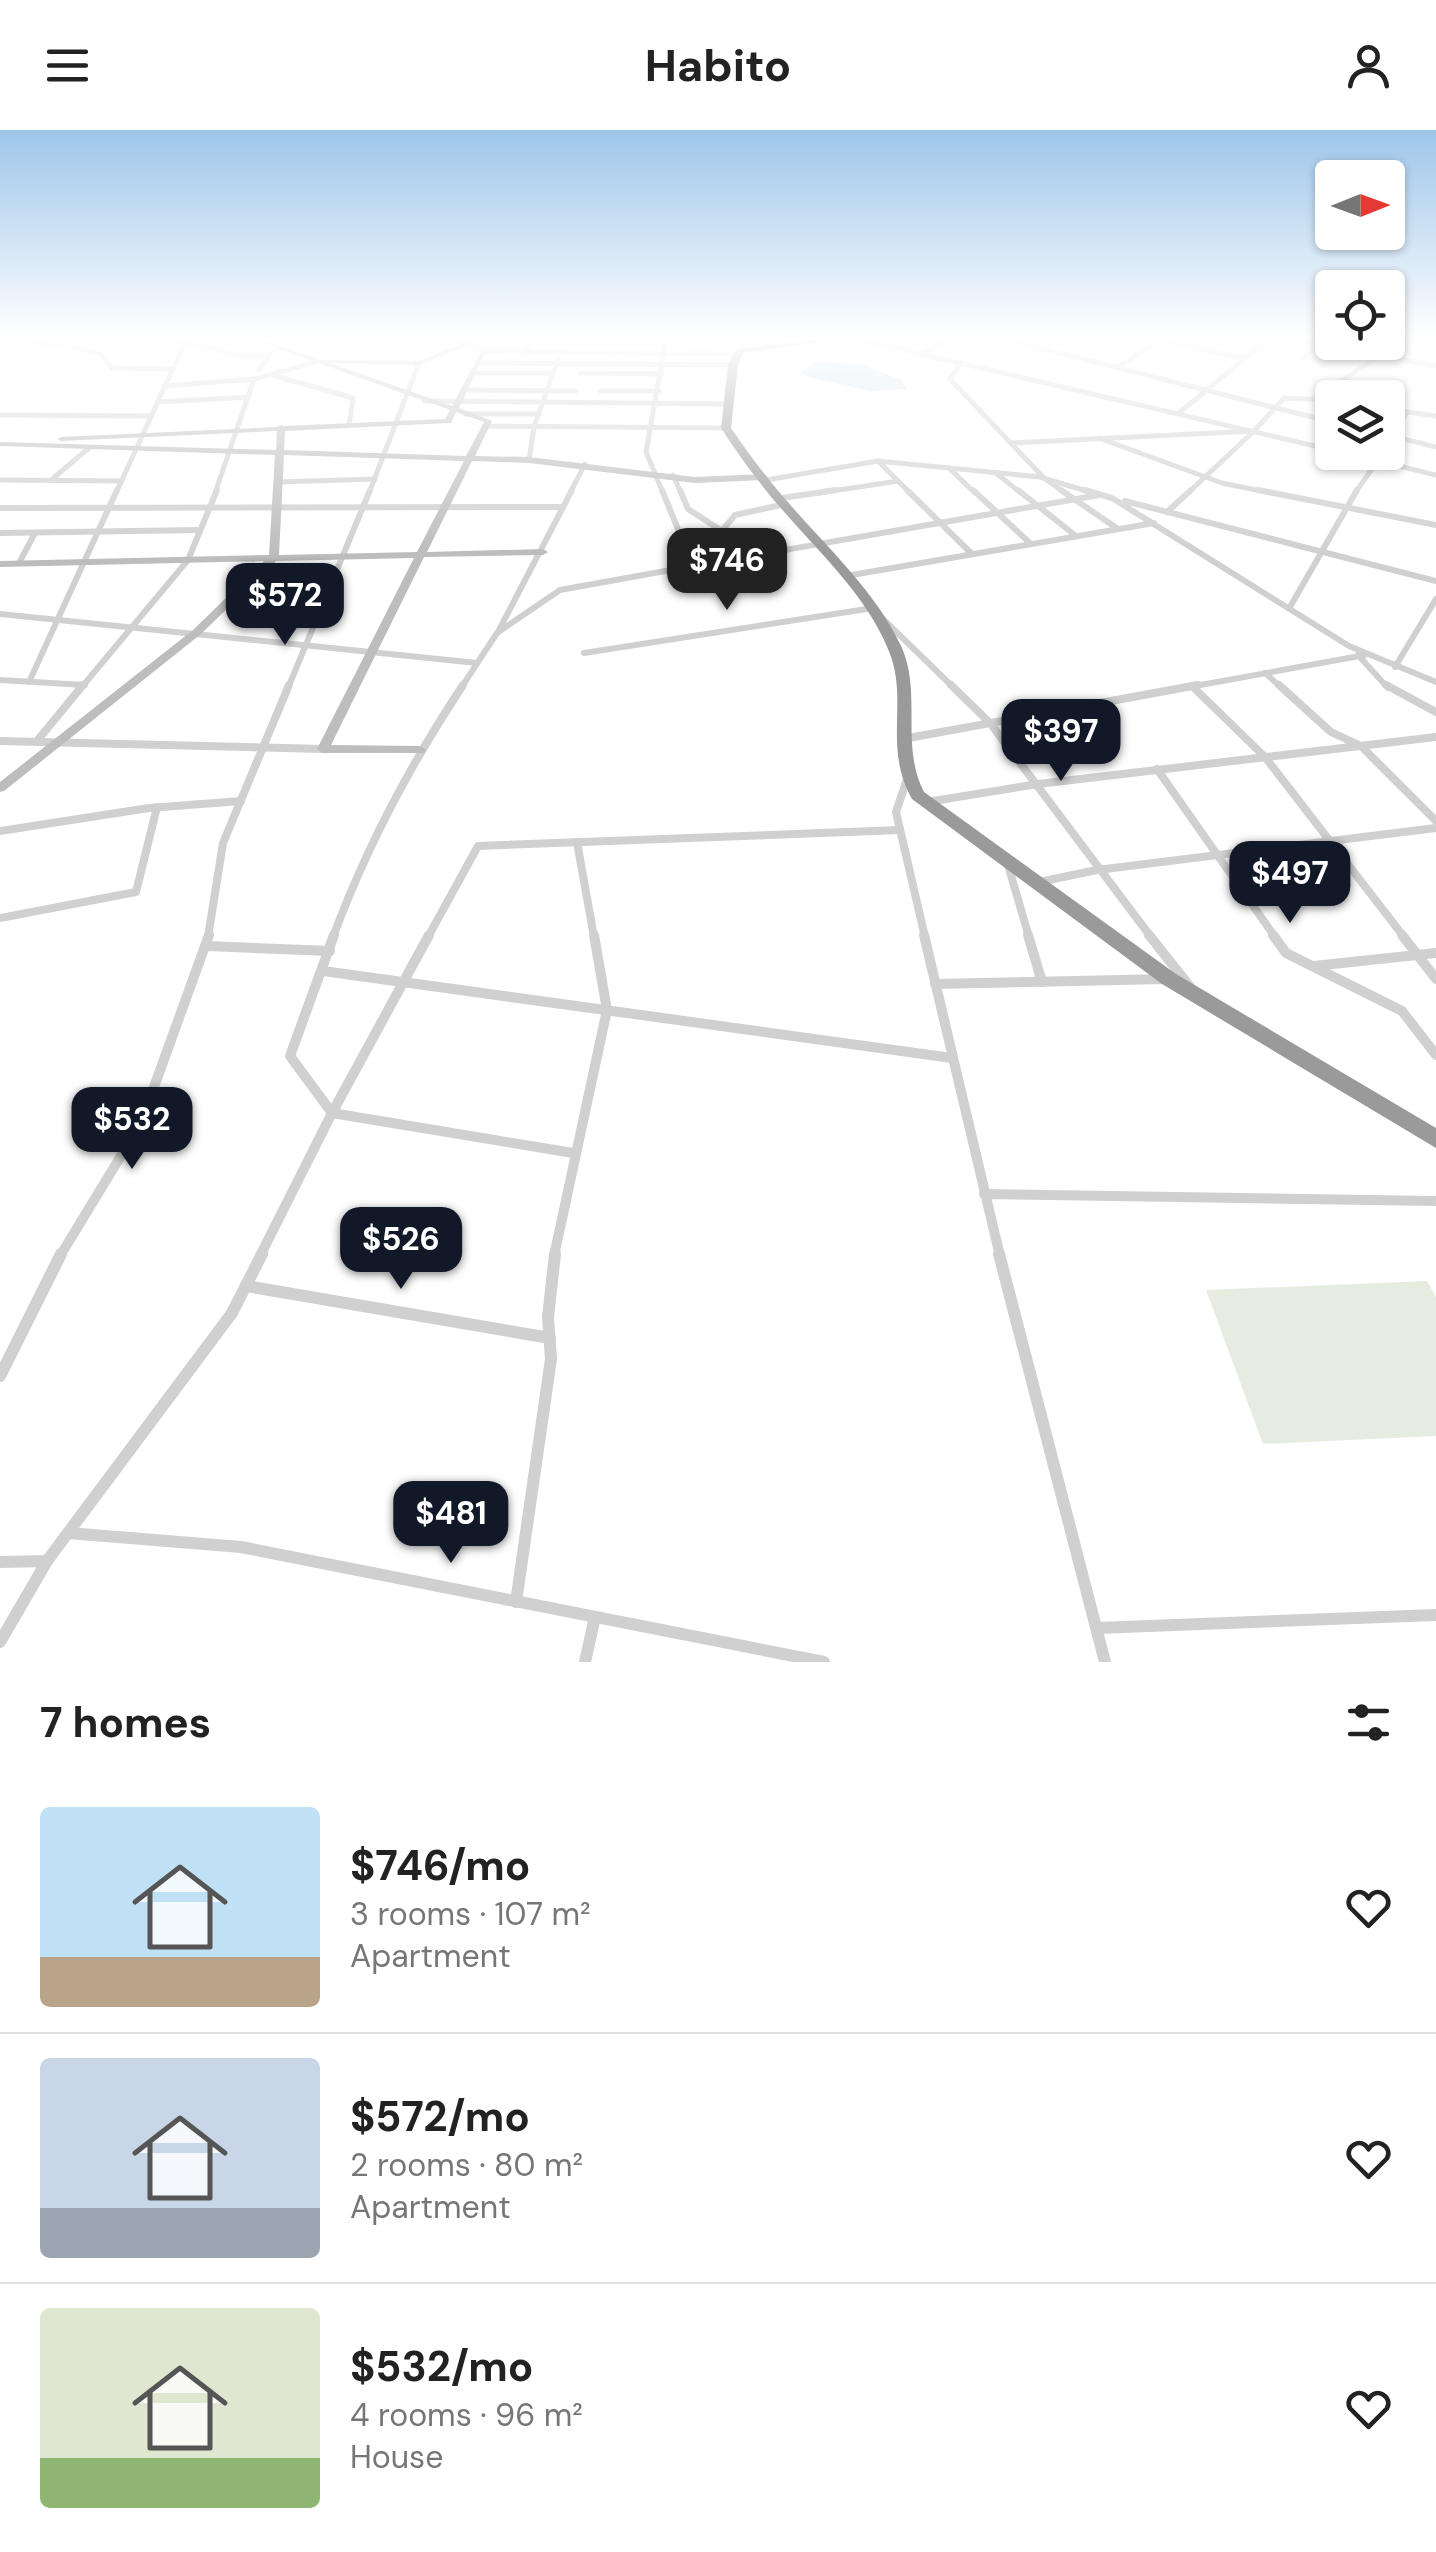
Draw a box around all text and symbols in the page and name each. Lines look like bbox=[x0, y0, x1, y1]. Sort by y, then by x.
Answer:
text: Habito bbox=[645, 36, 791, 95]
icon: menu bbox=[40, 38, 95, 93]
icon: person bbox=[1341, 38, 1396, 93]
north arrow bbox=[1315, 160, 1405, 250]
map controls bbox=[1315, 160, 1405, 470]
button: locate bbox=[1315, 270, 1405, 360]
button: layers bbox=[1315, 380, 1405, 470]
pin: $746 bbox=[668, 528, 786, 613]
text: $746 bbox=[689, 539, 765, 581]
pin: $572 bbox=[226, 563, 344, 648]
text: $572 bbox=[248, 574, 322, 616]
pin: $397 bbox=[1002, 699, 1120, 784]
text: $397 bbox=[1023, 710, 1099, 752]
pin: $497 bbox=[1231, 841, 1349, 926]
text: $497 bbox=[1251, 852, 1329, 894]
pin: $532 bbox=[73, 1087, 191, 1172]
text: $532 bbox=[94, 1098, 171, 1140]
pin: $526 bbox=[342, 1207, 460, 1292]
text: $526 bbox=[362, 1218, 440, 1260]
pin: $481 bbox=[392, 1481, 510, 1566]
text: $481 bbox=[415, 1492, 487, 1534]
text: 7 homes bbox=[40, 1695, 211, 1750]
icon: filters bbox=[1341, 1695, 1396, 1750]
text: $746/mo bbox=[350, 1838, 530, 1893]
icon: home bbox=[120, 1847, 240, 1967]
icon: heart bbox=[1341, 1880, 1396, 1935]
text: 3 rooms · 107 m² bbox=[350, 1893, 591, 1935]
text: Apartment bbox=[350, 1935, 511, 1977]
text: $572/mo bbox=[350, 2089, 530, 2144]
icon: home bbox=[120, 2098, 240, 2218]
icon: heart bbox=[1341, 2131, 1396, 2186]
text: 2 rooms · 80 m² bbox=[350, 2144, 583, 2186]
text: Apartment bbox=[350, 2186, 511, 2228]
text: $532/mo bbox=[350, 2339, 533, 2394]
icon: home bbox=[120, 2348, 240, 2468]
icon: heart bbox=[1341, 2381, 1396, 2436]
text: 4 rooms · 96 m² bbox=[350, 2394, 583, 2436]
text: House bbox=[350, 2436, 443, 2478]

